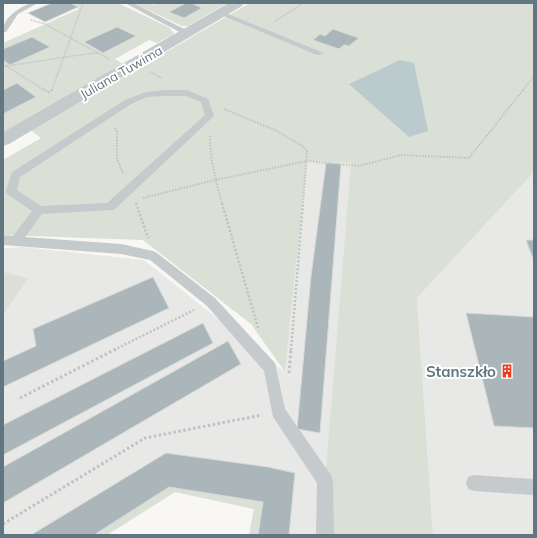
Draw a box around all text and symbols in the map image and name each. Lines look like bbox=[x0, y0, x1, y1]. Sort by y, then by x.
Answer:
street label: Juliana Tuwima bbox=[77, 42, 165, 102]
place label: Stanszkło bbox=[426, 362, 496, 381]
building icon: Stanszkło bbox=[499, 363, 515, 379]

